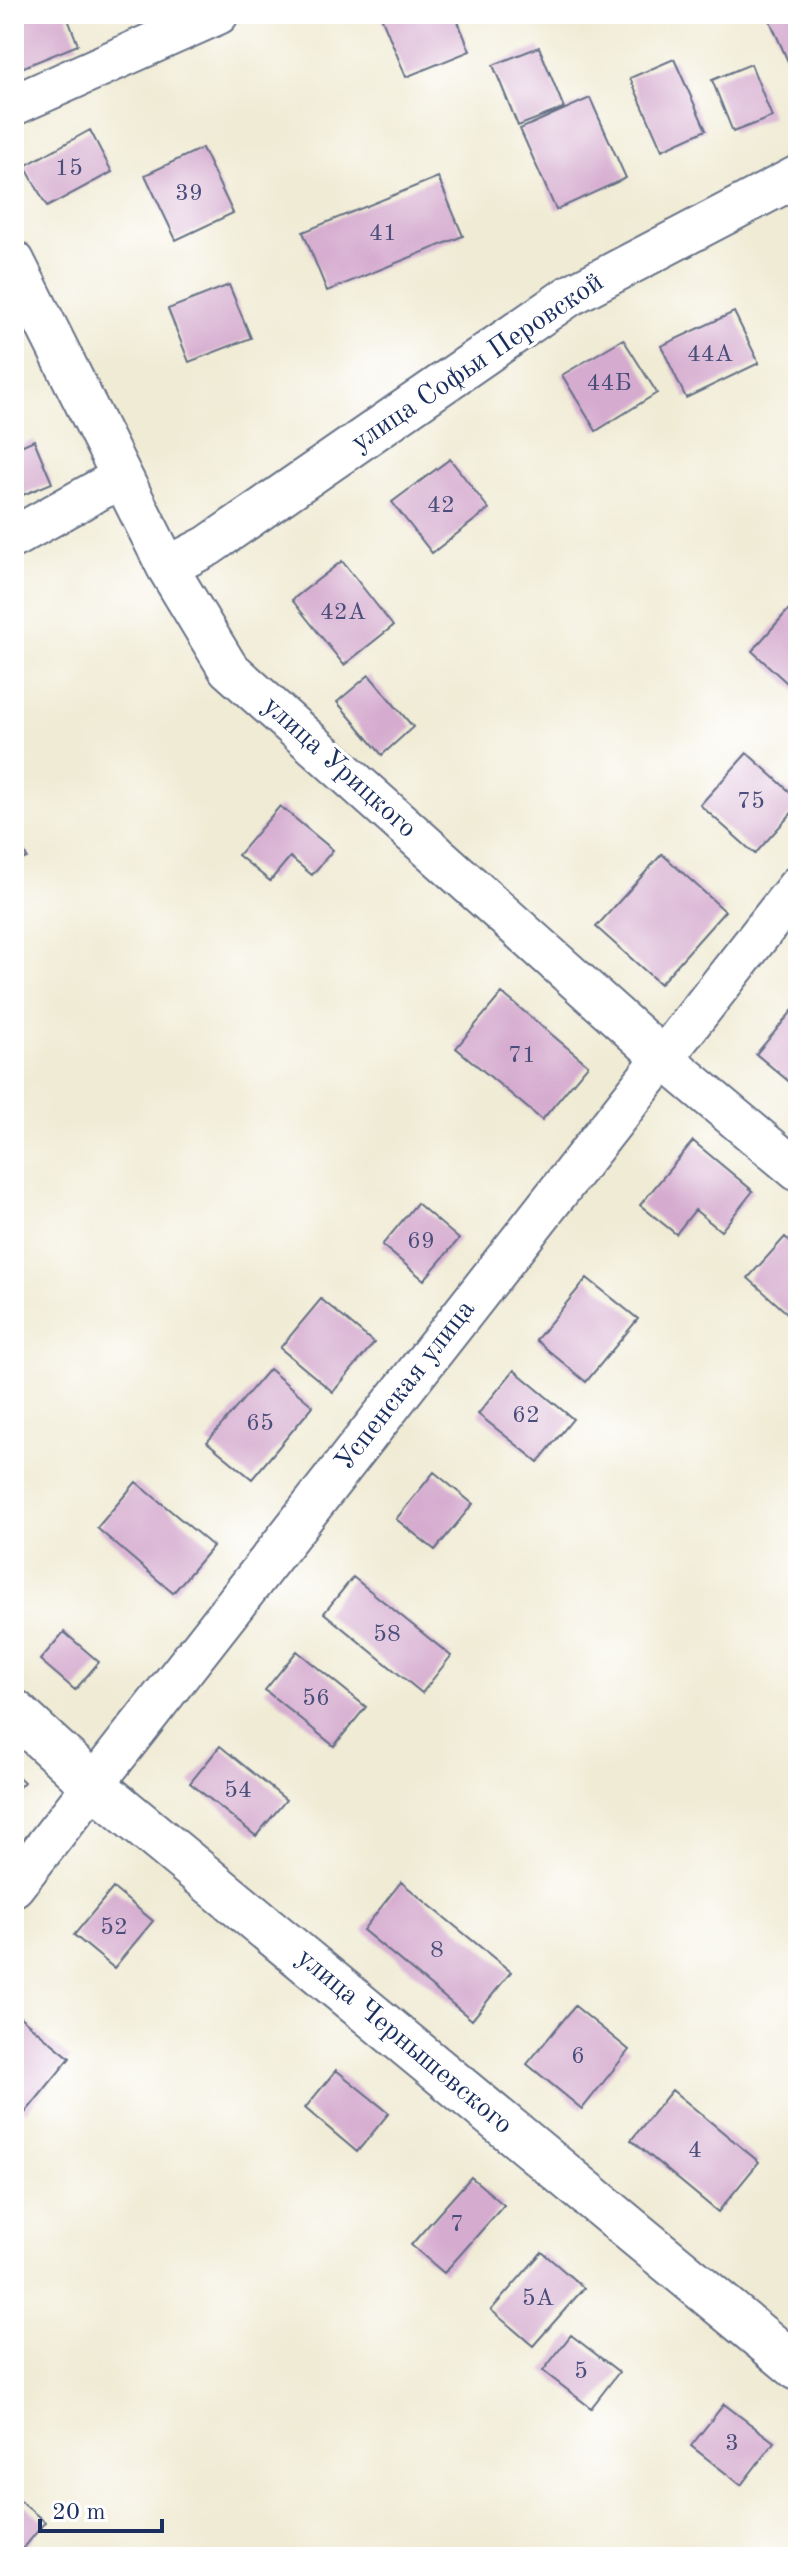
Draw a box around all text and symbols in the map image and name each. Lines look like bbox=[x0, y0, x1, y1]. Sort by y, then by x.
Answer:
house number: 15 bbox=[55, 157, 83, 181]
house number: 39 bbox=[175, 182, 203, 206]
house number: 41 bbox=[369, 222, 397, 246]
street label: улица Софьи Перовской bbox=[347, 268, 609, 458]
house number: 44А bbox=[687, 343, 733, 367]
house number: 44Б bbox=[587, 372, 631, 396]
house number: 42 bbox=[427, 494, 455, 518]
house number: 42А bbox=[320, 601, 366, 625]
street label: улица Урицкого bbox=[257, 692, 421, 844]
house number: 75 bbox=[737, 790, 765, 814]
house number: 71 bbox=[508, 1044, 536, 1068]
house number: 69 bbox=[407, 1230, 435, 1254]
street label: Успенская улица bbox=[331, 1295, 481, 1477]
house number: 62 bbox=[512, 1404, 540, 1428]
house number: 65 bbox=[246, 1412, 274, 1436]
house number: 58 bbox=[373, 1623, 401, 1647]
house number: 56 bbox=[302, 1687, 330, 1711]
house number: 54 bbox=[224, 1779, 252, 1803]
house number: 52 bbox=[100, 1916, 128, 1940]
house number: 8 bbox=[430, 1939, 444, 1963]
street label: улица Чернышевского bbox=[291, 1944, 517, 2140]
house number: 6 bbox=[571, 2045, 585, 2069]
house number: 4 bbox=[688, 2139, 702, 2163]
house number: 7 bbox=[450, 2213, 464, 2237]
house number: 5А bbox=[522, 2287, 554, 2311]
house number: 5 bbox=[574, 2360, 588, 2384]
house number: 3 bbox=[725, 2432, 739, 2456]
scale bar bbox=[40, 2483, 162, 2533]
text: 20 m bbox=[52, 2501, 106, 2525]

